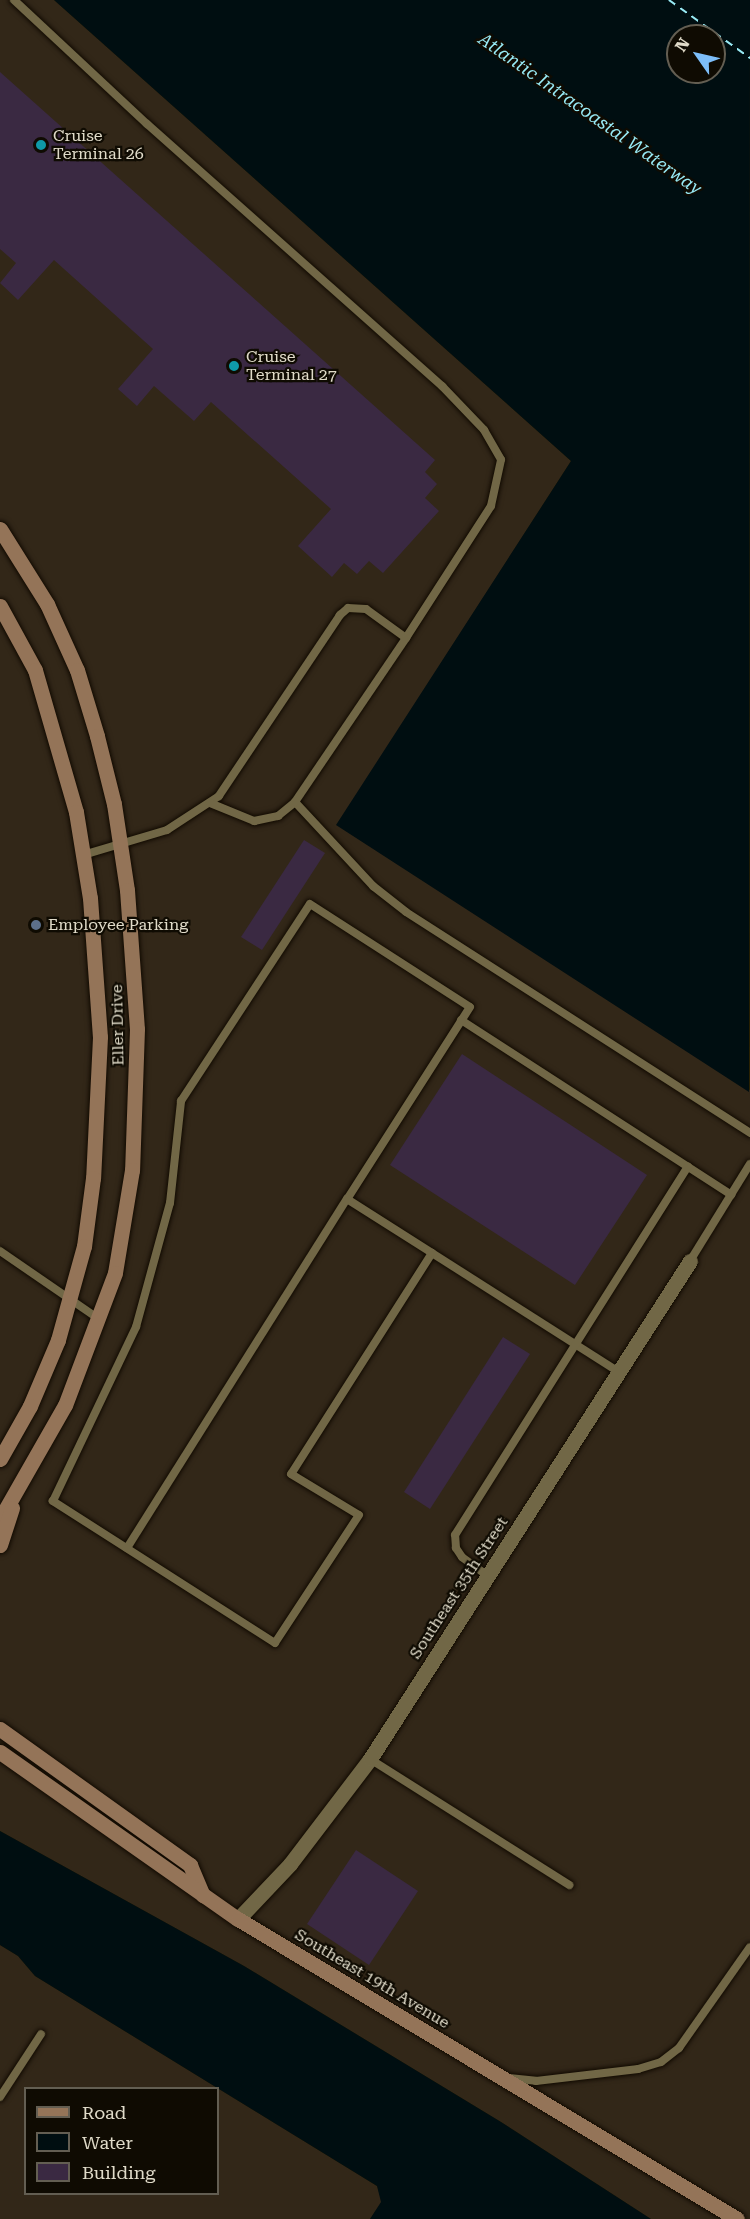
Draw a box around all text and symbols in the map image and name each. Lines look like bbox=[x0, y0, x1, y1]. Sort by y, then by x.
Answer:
north arrow bbox=[666, 24, 726, 84]
water label: Atlantic Intracoastal Waterway bbox=[474, 29, 706, 199]
text: N bbox=[671, 34, 694, 55]
place label: Cruise Terminal 26 bbox=[53, 126, 144, 164]
marker: Cruise Terminal 26 bbox=[34, 138, 48, 152]
place label: Cruise Terminal 27 bbox=[246, 347, 337, 385]
marker: Cruise Terminal 27 bbox=[227, 359, 241, 373]
place label: Employee Parking bbox=[48, 915, 188, 935]
marker: Employee Parking bbox=[29, 918, 43, 932]
street label: Eller Drive bbox=[108, 984, 128, 1066]
street label: Southeast 35th Street bbox=[406, 1513, 512, 1663]
street label: Southeast 19th Avenue bbox=[291, 1925, 453, 2033]
legend bbox=[24, 2087, 219, 2195]
text: Road bbox=[82, 2102, 126, 2123]
text: Water bbox=[82, 2132, 133, 2153]
text: Building bbox=[82, 2162, 156, 2183]

